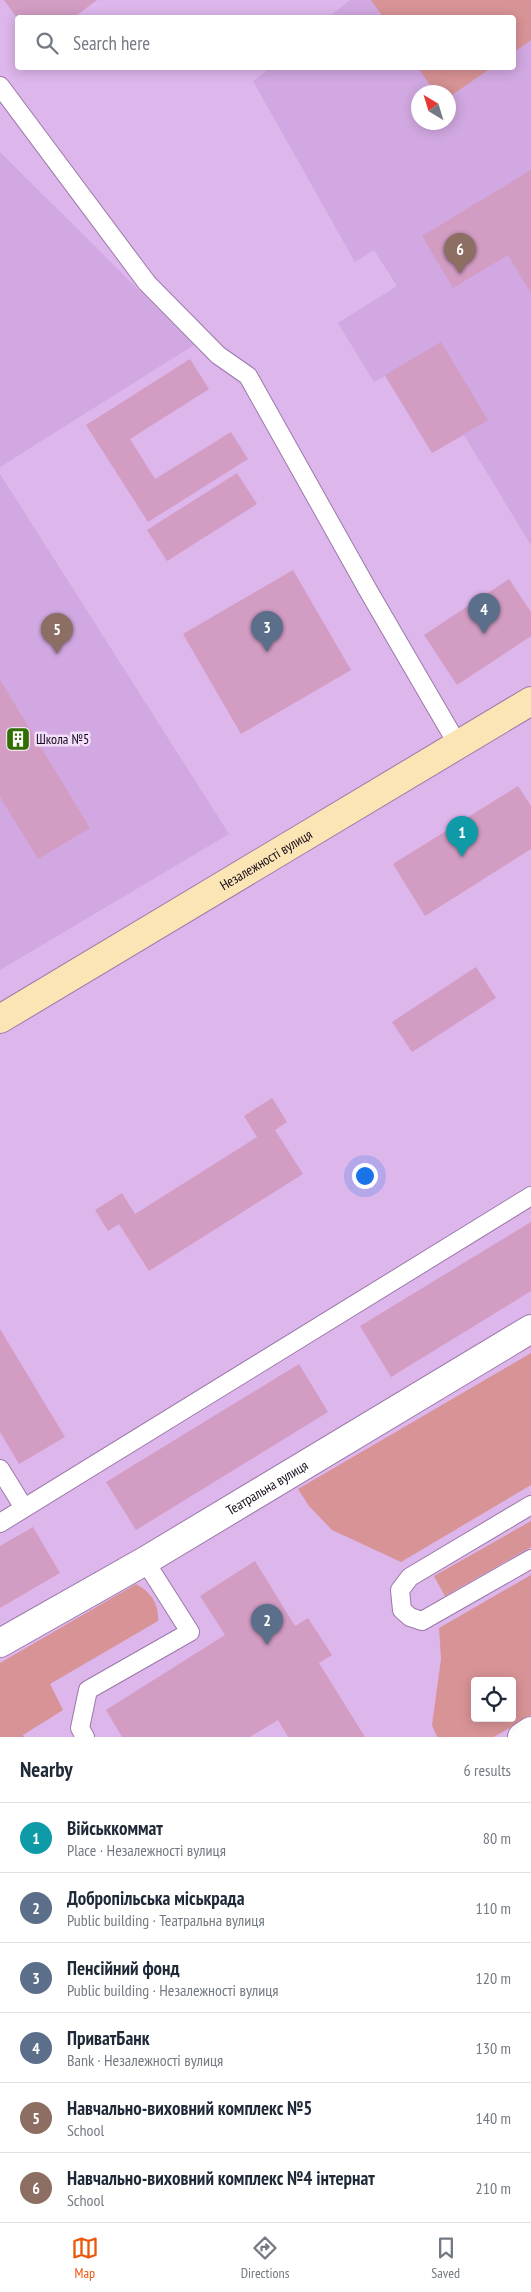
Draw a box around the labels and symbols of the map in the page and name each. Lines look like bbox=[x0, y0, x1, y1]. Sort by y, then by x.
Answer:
north arrow bbox=[411, 85, 456, 130]
pin: 6 bbox=[444, 233, 476, 274]
pin: 4 bbox=[468, 593, 500, 634]
pin: 3 bbox=[251, 611, 283, 652]
pin: 5 bbox=[41, 613, 73, 654]
building icon: Школа №5 bbox=[5, 726, 31, 752]
place label: Школа №5 bbox=[36, 730, 89, 748]
pin: 1 bbox=[446, 816, 478, 857]
street label: Незалежності вулиця bbox=[216, 825, 315, 894]
your location bbox=[352, 1163, 378, 1189]
street label: Театральна вулиця bbox=[223, 1456, 311, 1519]
pin: 2 bbox=[251, 1604, 283, 1645]

